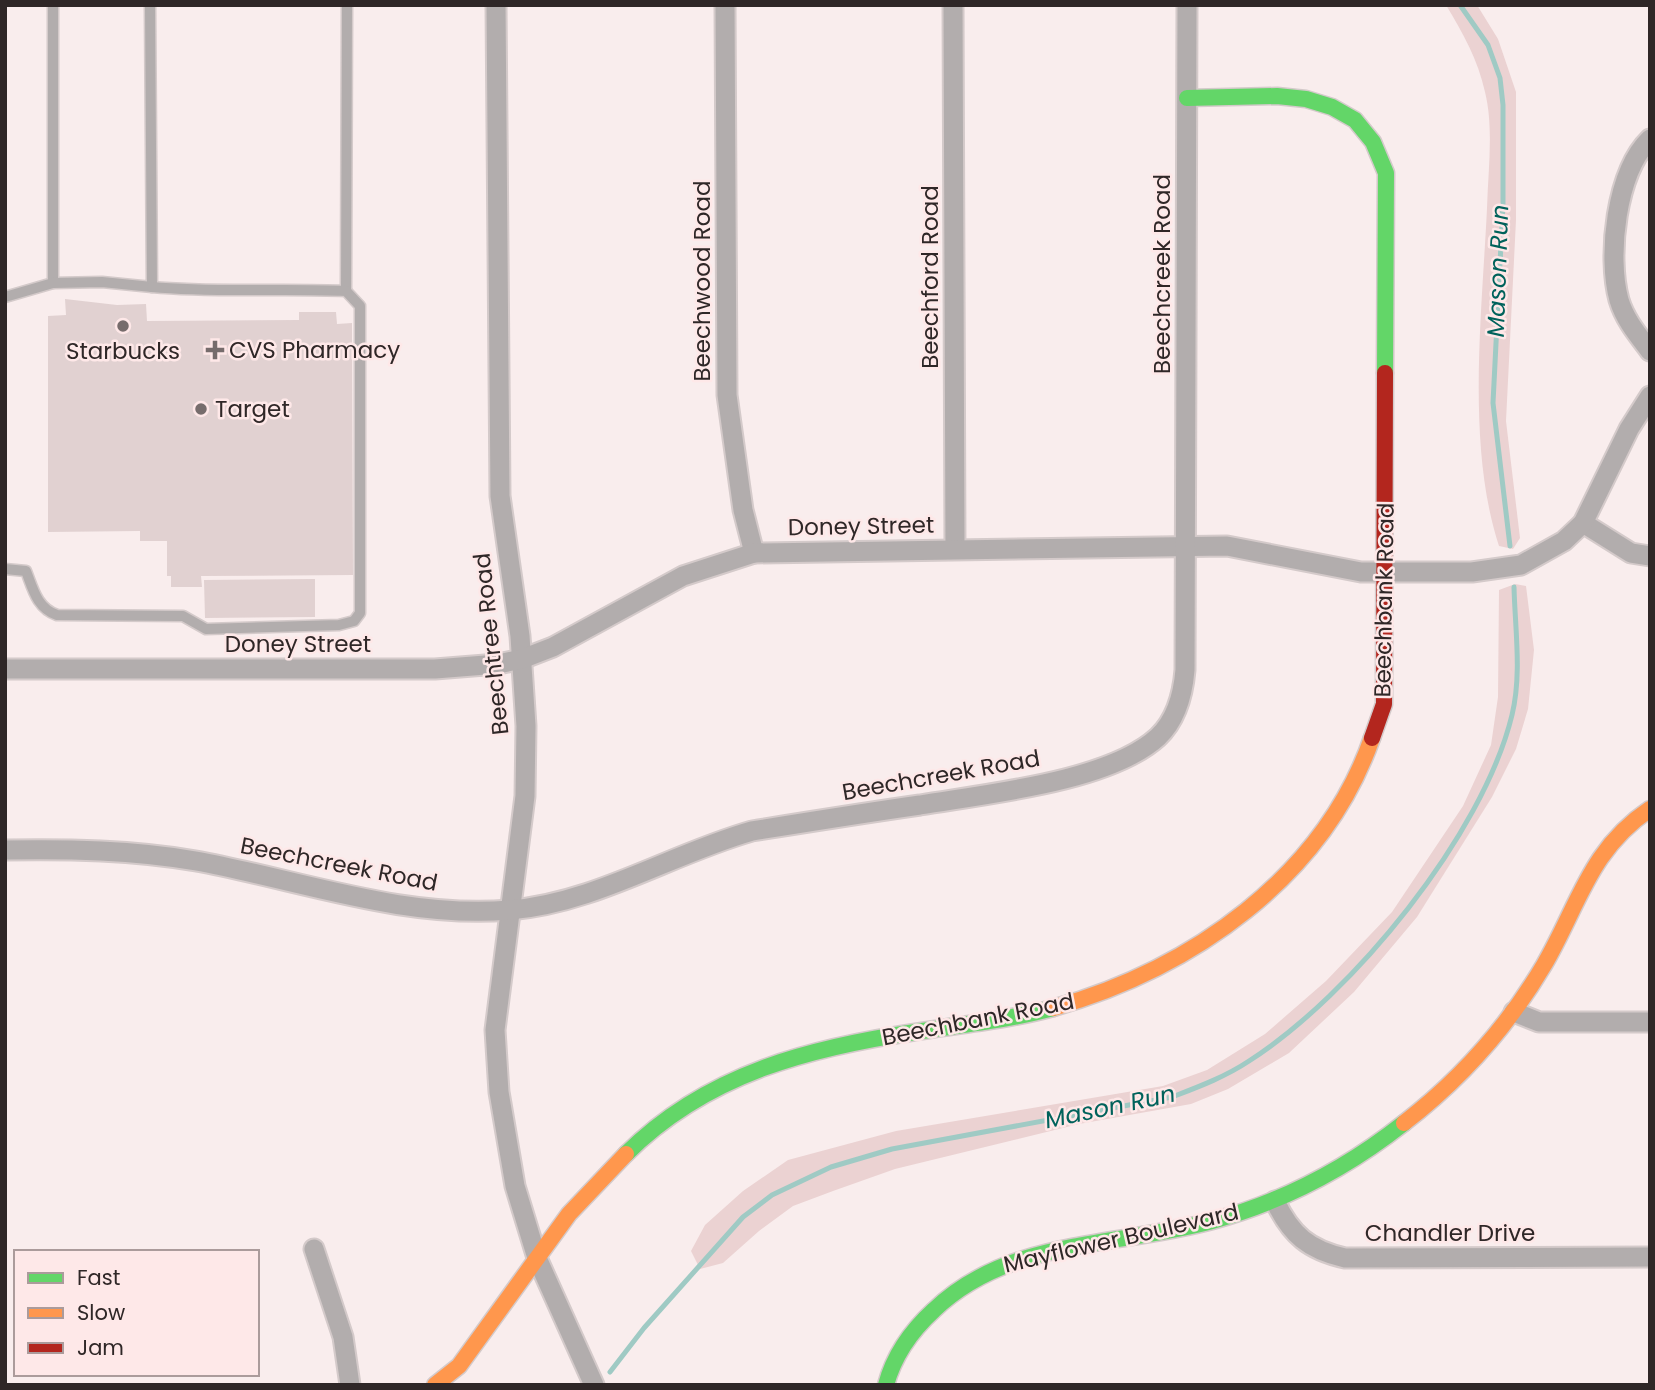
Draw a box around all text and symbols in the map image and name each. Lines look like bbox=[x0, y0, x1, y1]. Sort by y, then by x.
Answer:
street label: Beechcreek Road bbox=[1146, 174, 1178, 374]
street label: Beechwood Road bbox=[686, 180, 718, 382]
street label: Beechford Road bbox=[914, 185, 946, 369]
water label: Mason Run bbox=[1479, 204, 1516, 338]
marker: Starbucks bbox=[115, 318, 131, 334]
place label: CVS Pharmacy bbox=[229, 334, 400, 366]
place label: Starbucks bbox=[66, 335, 180, 367]
marker: CVS Pharmacy bbox=[207, 342, 223, 358]
place label: Target bbox=[215, 393, 290, 425]
marker: Target bbox=[193, 401, 209, 417]
street label: Beechbank Road bbox=[1366, 502, 1402, 698]
street label: Doney Street bbox=[788, 509, 934, 543]
street label: Beechtree Road bbox=[466, 551, 516, 737]
street label: Doney Street bbox=[225, 628, 371, 660]
street label: Beechcreek Road bbox=[840, 742, 1042, 808]
street label: Beechcreek Road bbox=[238, 829, 440, 899]
street label: Beechbank Road bbox=[879, 985, 1077, 1053]
water label: Mason Run bbox=[1042, 1077, 1178, 1136]
street label: Mayflower Boulevard bbox=[1000, 1195, 1242, 1281]
street label: Chandler Drive bbox=[1365, 1217, 1535, 1249]
legend bbox=[14, 1250, 259, 1376]
text: Fast bbox=[77, 1263, 120, 1292]
text: Slow bbox=[77, 1298, 125, 1327]
text: Jam bbox=[77, 1333, 124, 1362]

